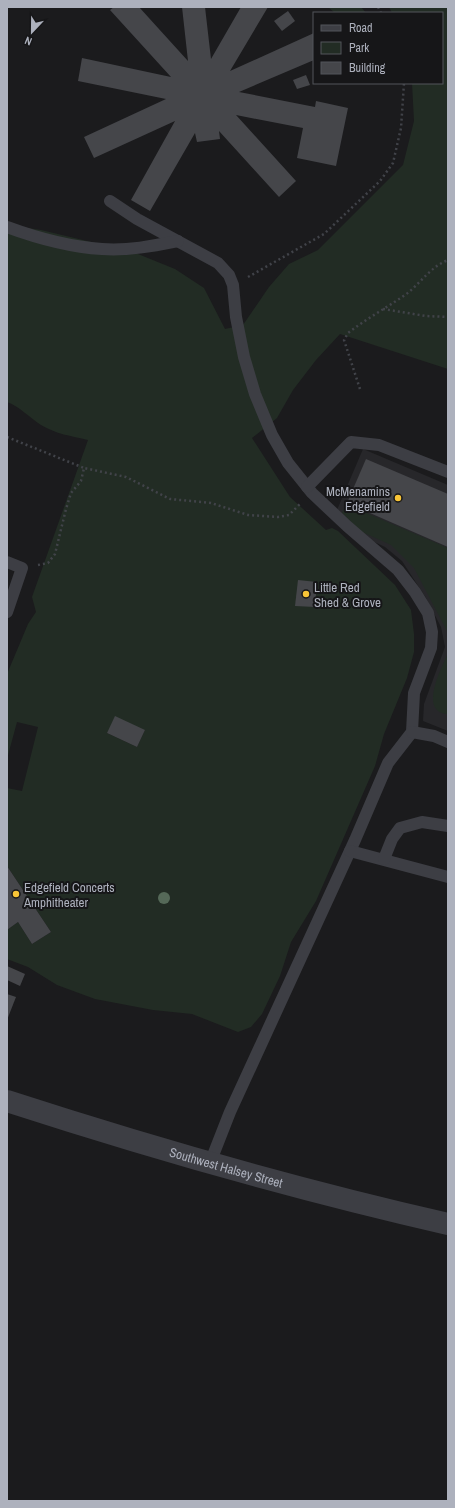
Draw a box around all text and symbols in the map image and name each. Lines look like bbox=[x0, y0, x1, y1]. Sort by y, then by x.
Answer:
north arrow bbox=[12, 12, 52, 52]
legend bbox=[313, 12, 443, 84]
text: Road bbox=[349, 20, 373, 36]
text: N bbox=[23, 34, 34, 49]
text: Park bbox=[349, 40, 369, 56]
text: Building bbox=[349, 60, 386, 76]
place label: McMenamins Edgefield bbox=[326, 483, 390, 515]
marker: McMenamins Edgefield bbox=[393, 493, 403, 503]
place label: Little Red Shed & Grove bbox=[314, 579, 381, 611]
marker: Little Red Shed & Grove bbox=[301, 589, 311, 599]
place label: Edgefield Concerts Amphitheater bbox=[23, 879, 115, 911]
marker: Edgefield Concerts Amphitheater bbox=[11, 889, 21, 899]
street label: Southwest Halsey Street bbox=[167, 1144, 285, 1192]

